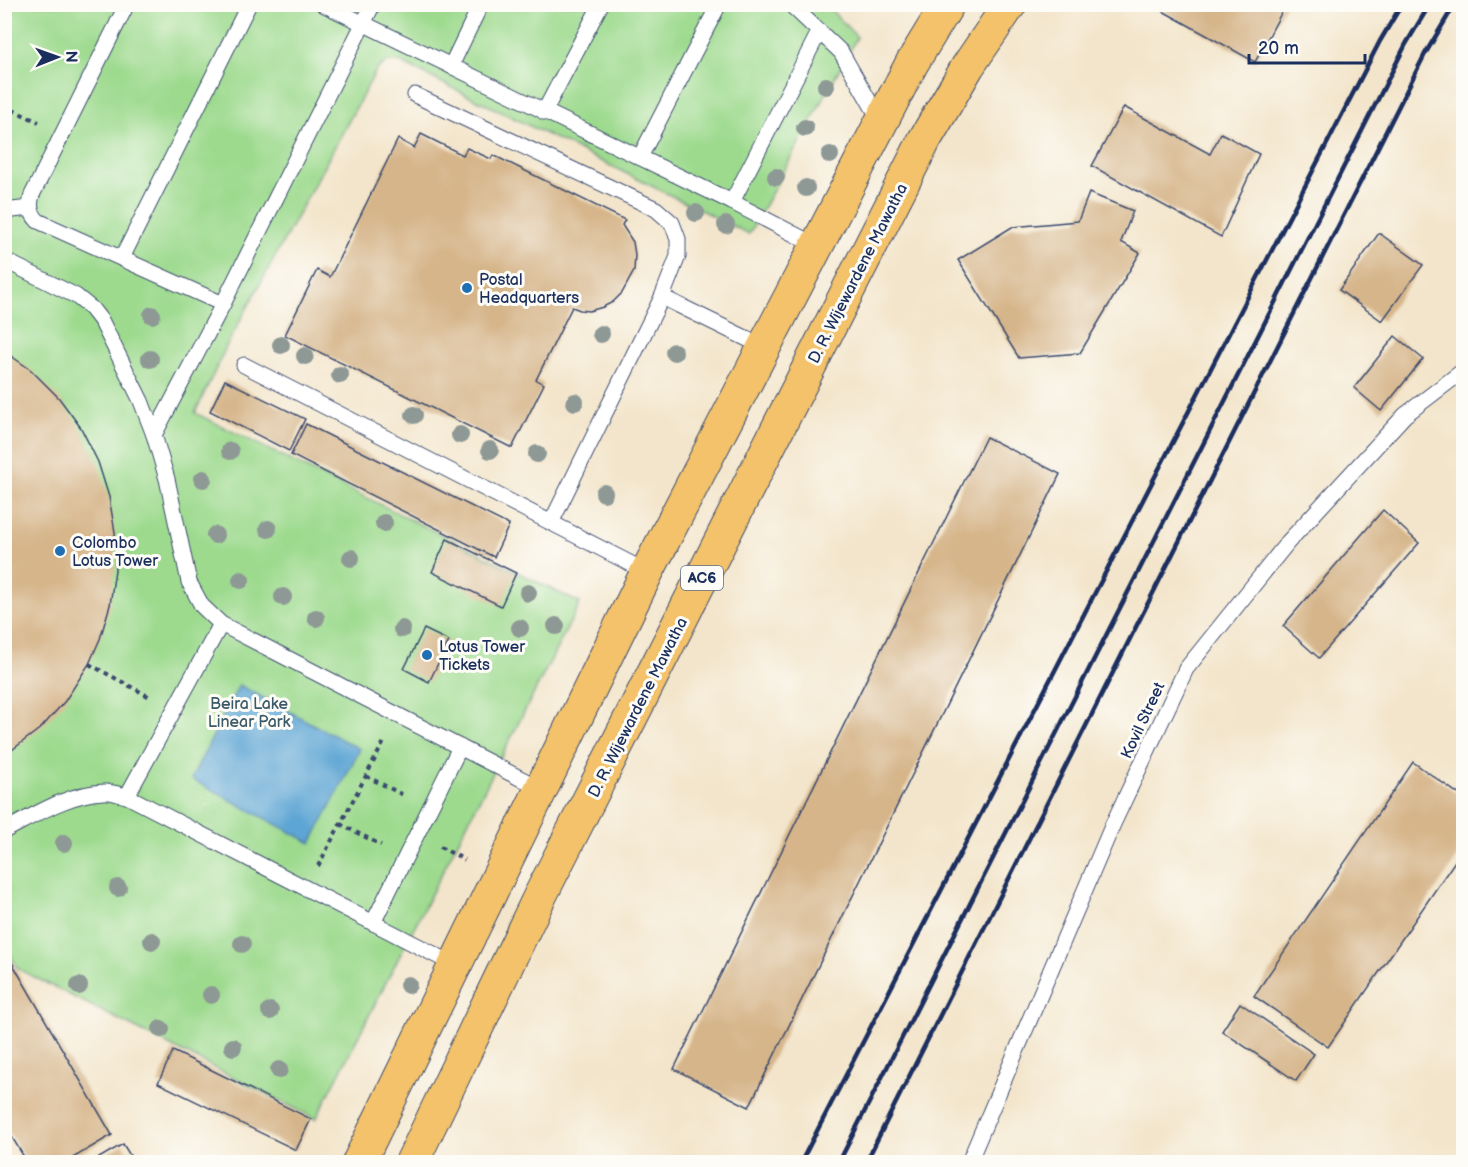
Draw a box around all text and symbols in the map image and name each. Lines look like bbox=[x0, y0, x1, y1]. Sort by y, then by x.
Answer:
north arrow bbox=[27, 27, 87, 87]
scale bar bbox=[1249, 27, 1364, 65]
text: 20 m bbox=[1258, 38, 1299, 59]
text: N bbox=[61, 51, 80, 63]
street label: D. R. Wijewardene Mawatha bbox=[805, 181, 912, 367]
place label: Postal Headquarters bbox=[479, 271, 579, 308]
marker: Postal Headquarters bbox=[460, 281, 474, 295]
place label: Colombo Lotus Tower bbox=[72, 534, 158, 571]
marker: Colombo Lotus Tower bbox=[53, 544, 67, 558]
road number: AC6 bbox=[681, 566, 723, 590]
street label: D. R. Wijewardene Mawatha bbox=[585, 615, 692, 801]
place label: Lotus Tower Tickets bbox=[439, 638, 525, 675]
marker: Lotus Tower Tickets bbox=[420, 648, 434, 662]
street label: Kovil Street bbox=[1117, 679, 1169, 762]
park label: Beira Lake Linear Park bbox=[208, 695, 291, 732]

